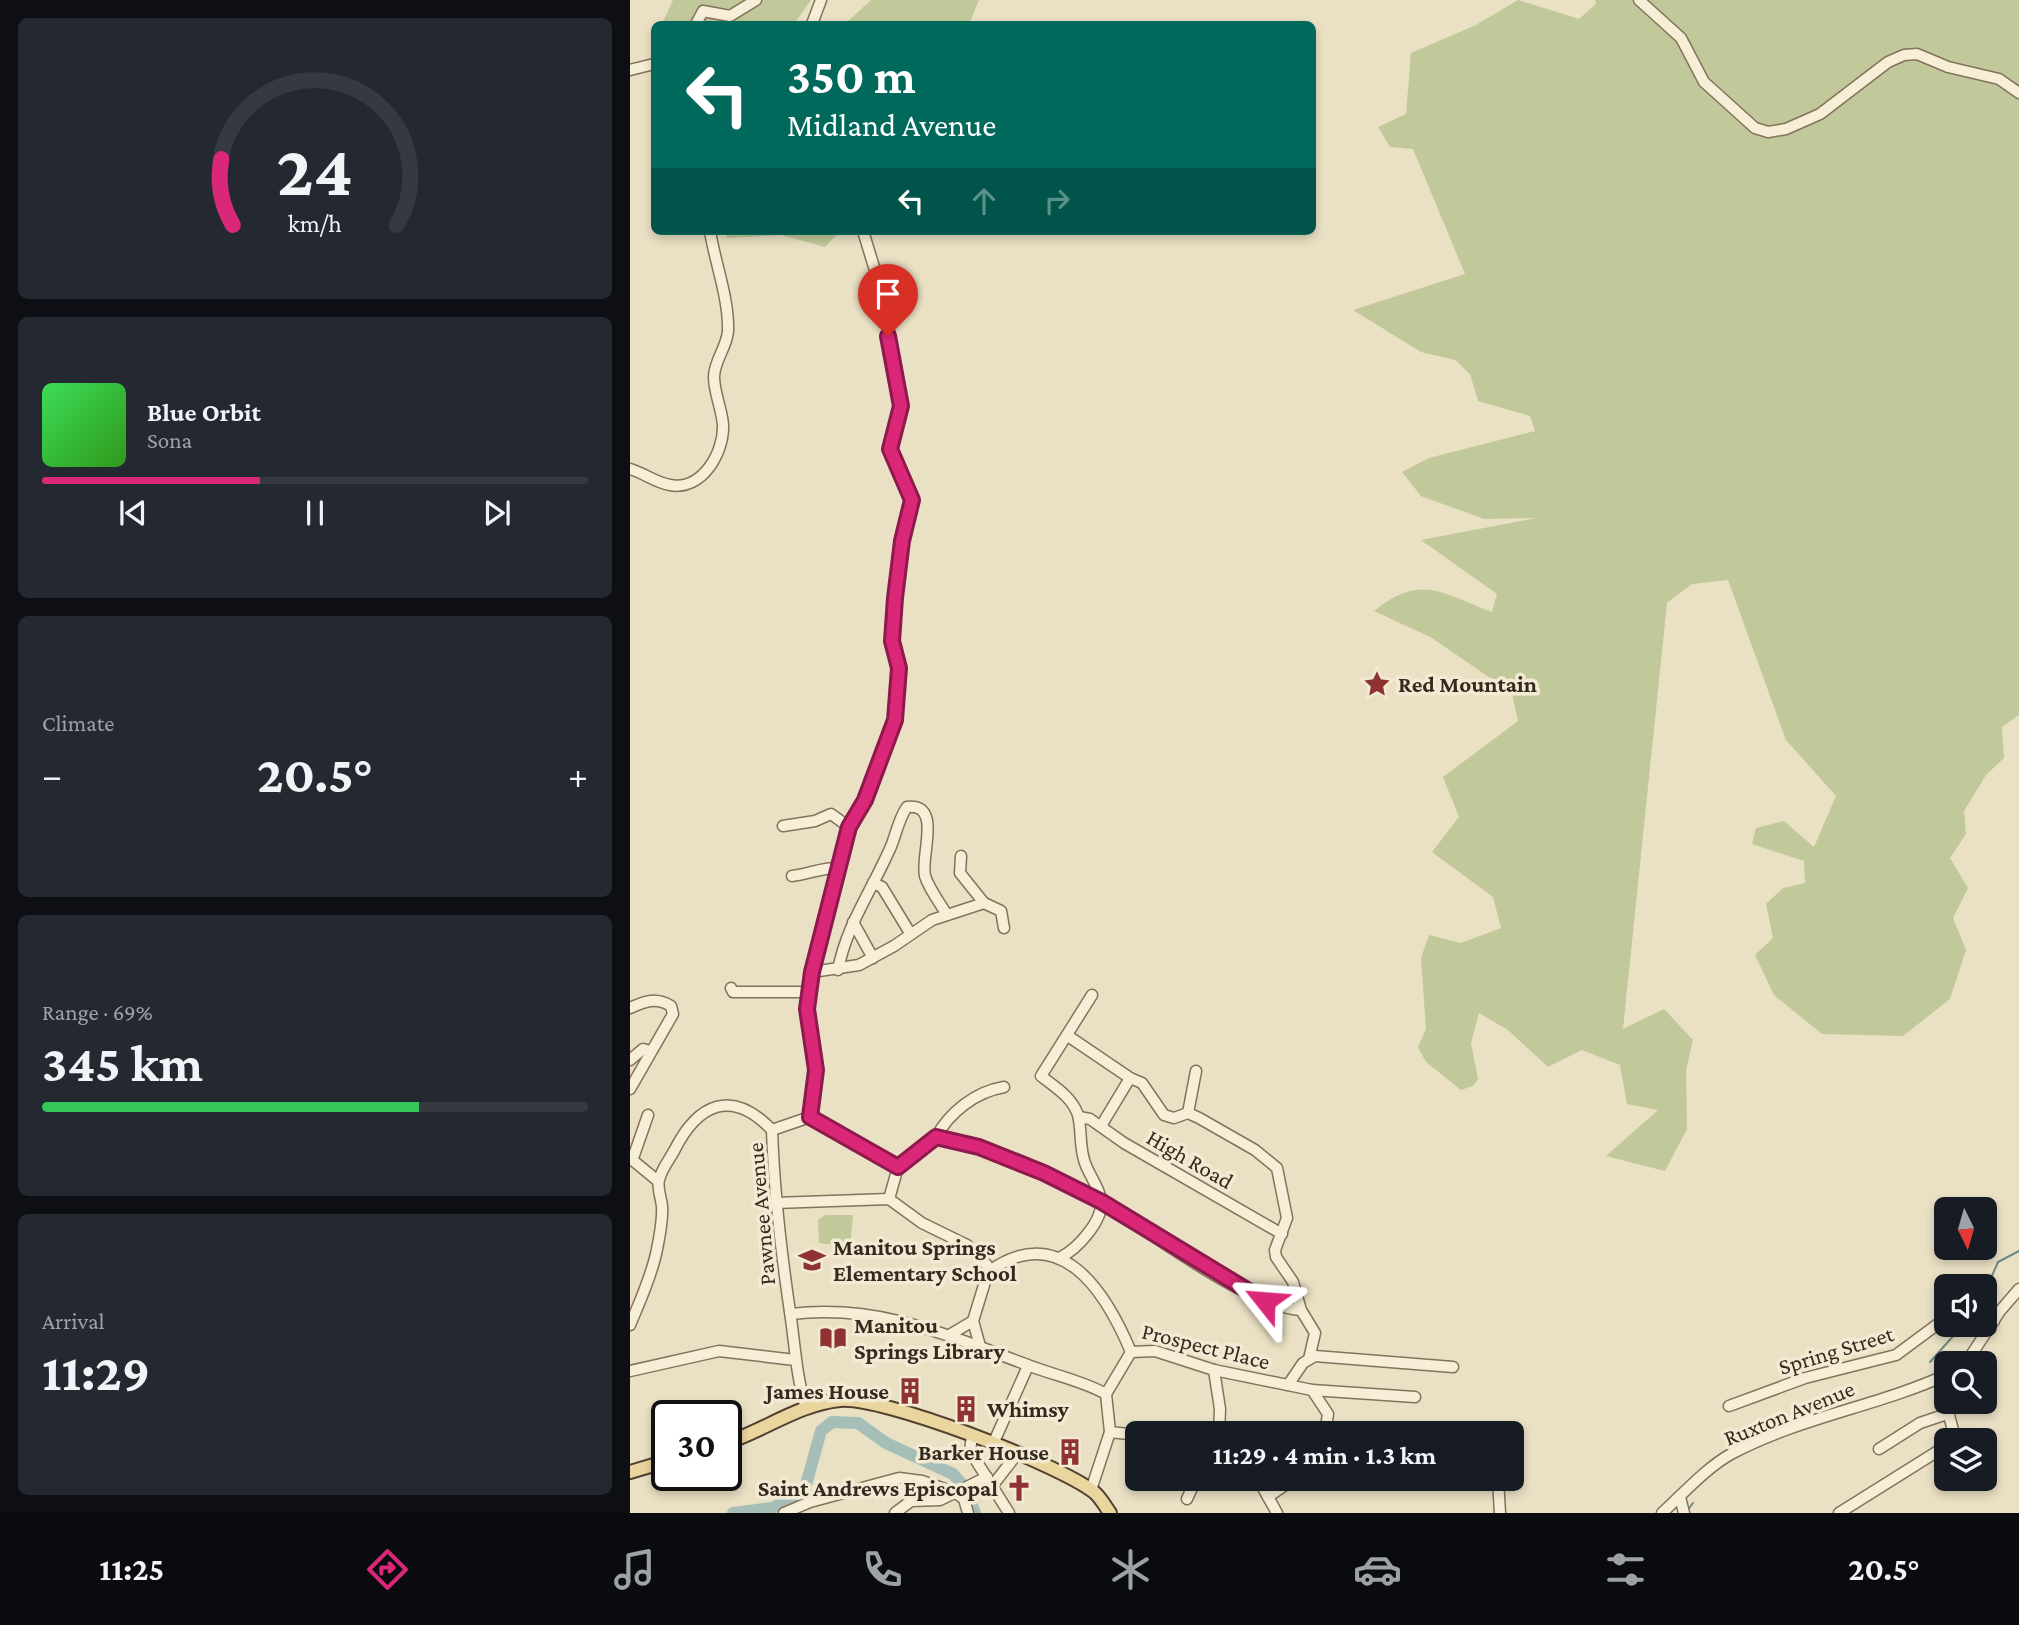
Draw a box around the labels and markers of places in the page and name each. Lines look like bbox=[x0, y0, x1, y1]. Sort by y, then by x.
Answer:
pin bbox=[858, 264, 918, 336]
place icon: Red Mountain bbox=[1362, 669, 1392, 699]
place label: Red Mountain bbox=[1398, 671, 1537, 697]
place label: Manitou Springs Elementary School bbox=[833, 1234, 1017, 1286]
school or university icon: Manitou Springs Elementary School bbox=[797, 1245, 827, 1275]
place label: Manitou Springs Library bbox=[854, 1312, 1005, 1364]
library icon: Manitou Springs Library bbox=[818, 1323, 848, 1353]
building icon: James House bbox=[895, 1376, 925, 1406]
place label: James House bbox=[764, 1378, 889, 1404]
building icon: Whimsy bbox=[951, 1394, 981, 1424]
place label: Whimsy bbox=[986, 1396, 1070, 1422]
building icon: Barker House bbox=[1055, 1437, 1085, 1467]
place label: Barker House bbox=[918, 1439, 1049, 1465]
church icon: Saint Andrews Episcopal bbox=[1004, 1473, 1034, 1503]
place label: Saint Andrews Episcopal bbox=[758, 1475, 998, 1501]

